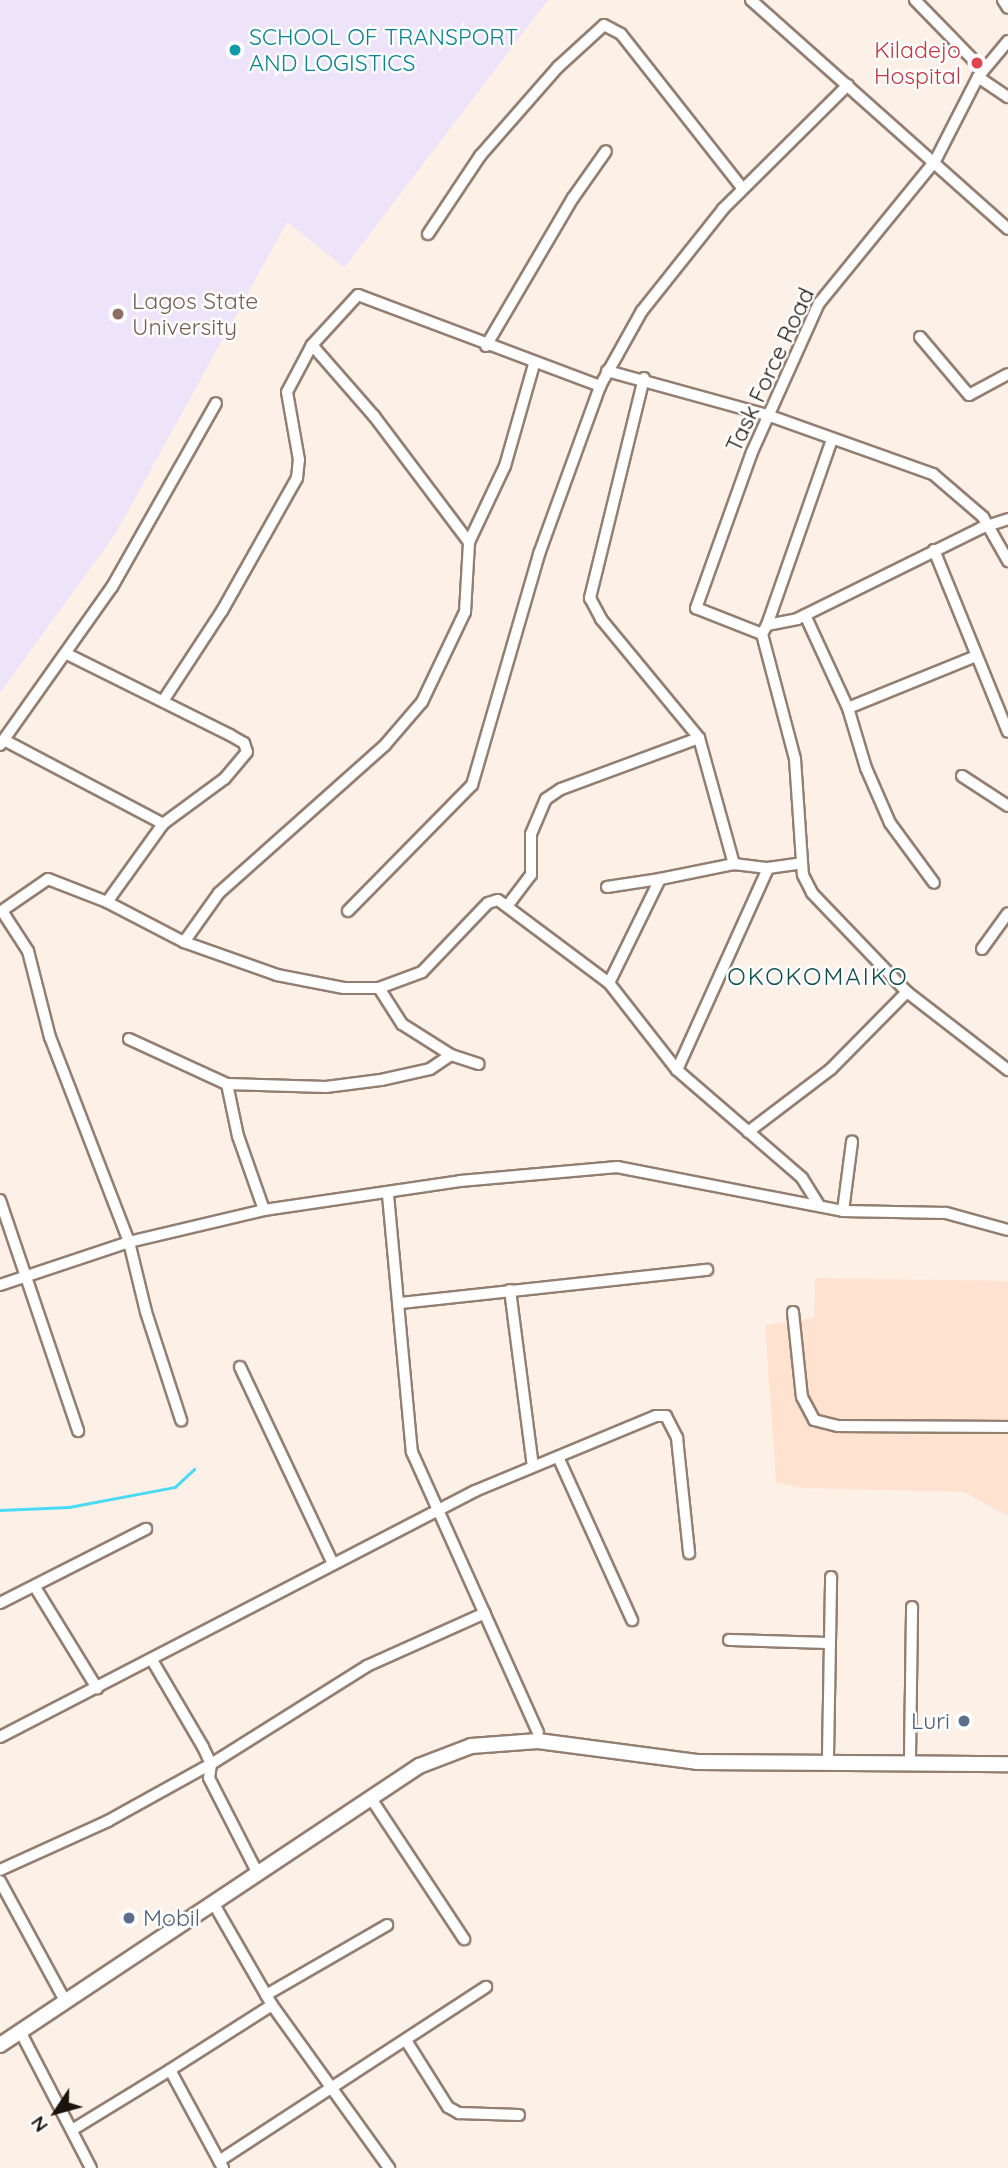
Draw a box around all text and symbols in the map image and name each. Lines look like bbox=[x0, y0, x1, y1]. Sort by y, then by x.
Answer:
place label: SCHOOL OF TRANSPORT AND LOGISTICS bbox=[249, 23, 518, 77]
place label: Kiladejo Hospital bbox=[874, 36, 961, 90]
marker: SCHOOL OF TRANSPORT AND LOGISTICS bbox=[227, 42, 243, 58]
marker: Kiladejo Hospital bbox=[967, 53, 987, 73]
street label: Task Force Road bbox=[720, 283, 820, 457]
place label: Lagos State University bbox=[132, 287, 258, 341]
marker: Lagos State University bbox=[110, 306, 126, 322]
district label: OKOKOMAIKO bbox=[729, 963, 907, 991]
place label: Luri bbox=[911, 1707, 950, 1735]
marker: Luri bbox=[956, 1713, 972, 1729]
place label: Mobil bbox=[143, 1904, 200, 1932]
marker: Mobil bbox=[121, 1910, 137, 1926]
north arrow bbox=[21, 2077, 91, 2147]
text: N bbox=[25, 2112, 53, 2137]

